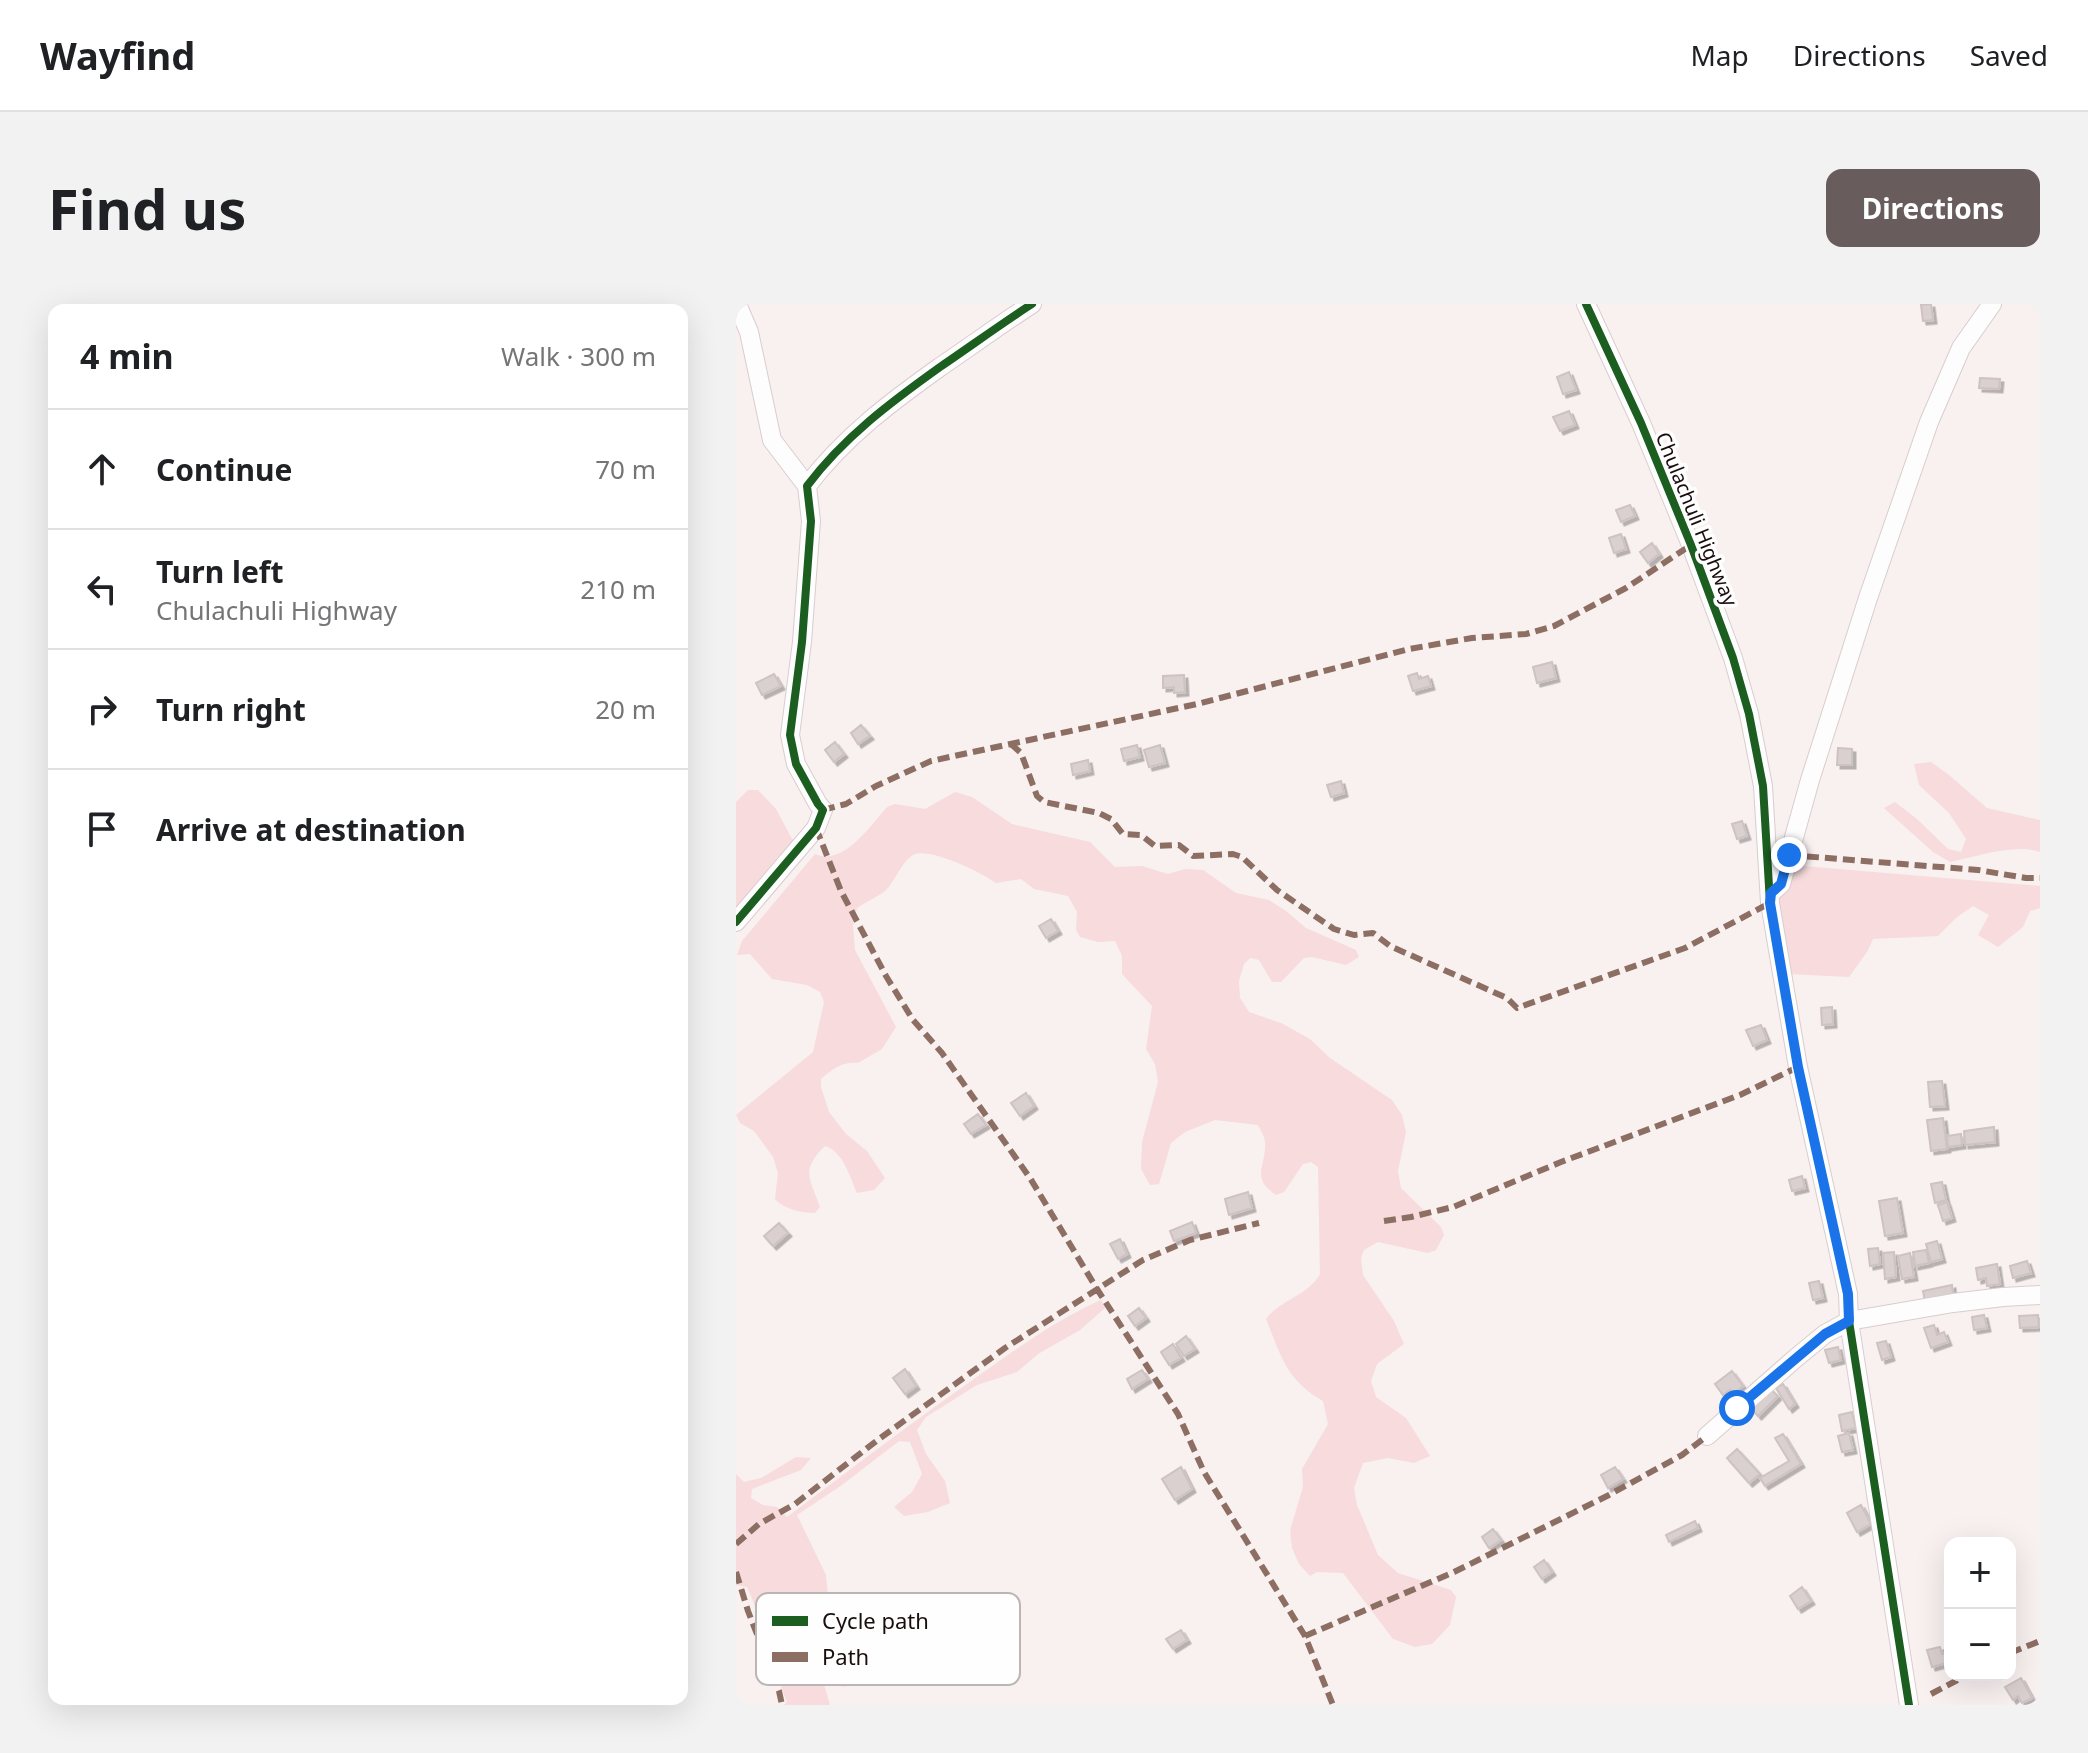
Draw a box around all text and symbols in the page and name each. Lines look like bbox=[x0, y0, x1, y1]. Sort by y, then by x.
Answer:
text: Wayfind bbox=[40, 29, 195, 81]
text: Map bbox=[1690, 36, 1749, 74]
text: Directions bbox=[1793, 36, 1926, 74]
text: Saved bbox=[1970, 36, 2048, 74]
button: Directions bbox=[1826, 169, 2040, 247]
text: Find us bbox=[48, 170, 246, 246]
text: 4 min bbox=[80, 333, 174, 379]
text: Walk · 300 m bbox=[501, 338, 656, 374]
street label: Chulachuli Highway bbox=[1650, 428, 1745, 611]
icon: ahead bbox=[80, 447, 124, 491]
text: Continue bbox=[156, 449, 292, 490]
text: 70 m bbox=[595, 451, 656, 487]
text: Turn left bbox=[156, 551, 284, 592]
icon: left bbox=[80, 567, 124, 611]
text: 210 m bbox=[580, 571, 656, 607]
text: Chulachuli Highway bbox=[156, 592, 397, 628]
icon: right bbox=[80, 687, 124, 731]
text: Turn right bbox=[156, 689, 306, 730]
text: 20 m bbox=[595, 691, 656, 727]
icon: arrive bbox=[80, 807, 124, 851]
text: Arrive at destination bbox=[156, 809, 466, 850]
route end bbox=[1771, 837, 1807, 873]
route start bbox=[1719, 1390, 1755, 1426]
map controls bbox=[1944, 1537, 2016, 1681]
button: + bbox=[1944, 1537, 2016, 1609]
legend bbox=[756, 1593, 1020, 1685]
text: Cycle path bbox=[822, 1605, 929, 1635]
button: − bbox=[1944, 1609, 2016, 1681]
text: Path bbox=[822, 1641, 869, 1671]

